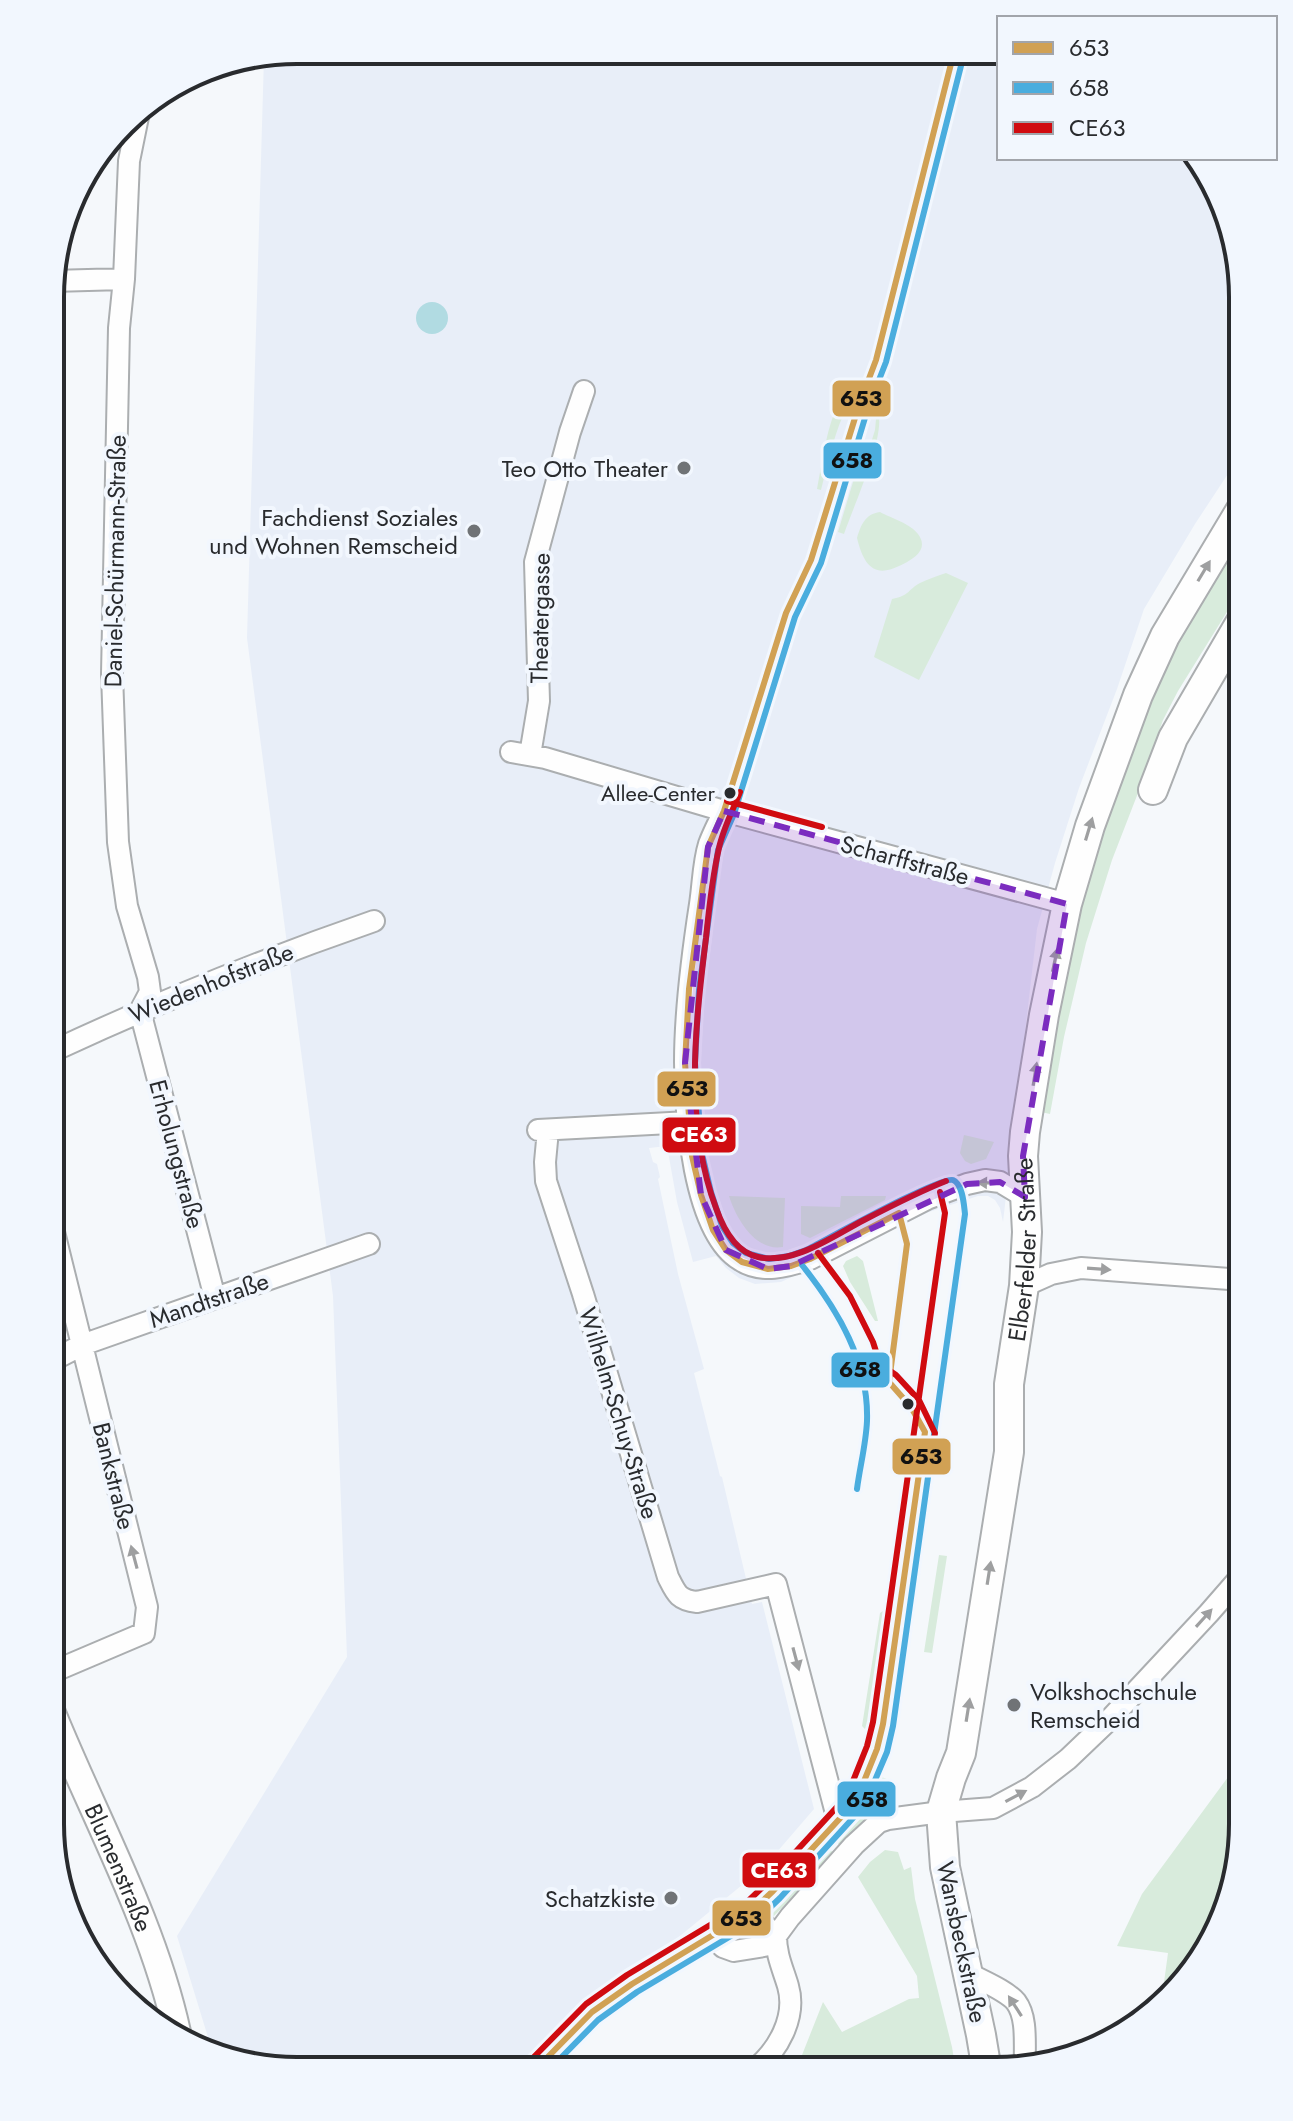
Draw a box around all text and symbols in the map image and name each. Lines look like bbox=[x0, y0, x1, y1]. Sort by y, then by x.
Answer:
legend bbox=[997, 16, 1277, 160]
text: 653 bbox=[1069, 30, 1109, 65]
text: 658 bbox=[1069, 70, 1109, 105]
text: CE63 bbox=[1069, 110, 1126, 145]
line badge: 653 bbox=[831, 379, 892, 418]
text: 653 bbox=[840, 382, 882, 414]
street label: Daniel-Schürmann-Straße bbox=[95, 434, 135, 688]
line badge: 658 bbox=[822, 441, 883, 480]
text: 658 bbox=[831, 444, 873, 476]
place label: Teo Otto Theater bbox=[502, 451, 669, 486]
marker: Teo Otto Theater bbox=[675, 459, 693, 477]
place label: Fachdienst Soziales und Wohnen Remscheid bbox=[209, 500, 458, 563]
marker: Fachdienst Soziales und Wohnen Remscheid bbox=[465, 522, 483, 540]
street label: Theatergasse bbox=[521, 552, 559, 684]
one-way arrow bbox=[1197, 560, 1211, 582]
place label: Allee-Center bbox=[601, 777, 715, 809]
marker: Allee-Center bbox=[722, 785, 738, 801]
one-way arrow bbox=[1083, 817, 1096, 841]
street label: Scharffstraße bbox=[837, 826, 973, 894]
street label: Wiedenhofstraße bbox=[123, 934, 299, 1032]
one-way arrow bbox=[1049, 947, 1062, 972]
one-way arrow bbox=[1029, 1061, 1042, 1086]
line badge: 653 bbox=[656, 1070, 717, 1108]
text: 653 bbox=[666, 1072, 708, 1104]
street label: Erholungstraße bbox=[140, 1076, 214, 1232]
line badge: CE63 bbox=[661, 1116, 737, 1154]
text: CE63 bbox=[670, 1118, 728, 1150]
street label: Elberfelder Straße bbox=[998, 1157, 1045, 1344]
one-way arrow bbox=[975, 1176, 1001, 1189]
street label: Mandtstraße bbox=[145, 1263, 273, 1337]
one-way arrow bbox=[1087, 1263, 1112, 1276]
street label: Wilhelm-Schuy-Straße bbox=[570, 1303, 668, 1523]
line badge: 658 bbox=[830, 1351, 891, 1389]
text: 658 bbox=[839, 1353, 881, 1385]
unlabelled marker bbox=[900, 1396, 916, 1412]
street label: Bankstraße bbox=[84, 1419, 144, 1533]
line badge: 653 bbox=[891, 1437, 952, 1476]
text: 653 bbox=[900, 1440, 942, 1472]
one-way arrow bbox=[128, 1545, 140, 1570]
one-way arrow bbox=[984, 1560, 996, 1585]
one-way arrow bbox=[1195, 1609, 1213, 1628]
one-way arrow bbox=[790, 1647, 802, 1672]
place label: Volkshochschule Remscheid bbox=[1030, 1674, 1197, 1737]
marker: Volkshochschule Remscheid bbox=[1005, 1696, 1023, 1714]
one-way arrow bbox=[962, 1697, 975, 1722]
line badge: 658 bbox=[836, 1780, 897, 1818]
text: 658 bbox=[846, 1783, 888, 1815]
one-way arrow bbox=[1005, 1789, 1027, 1803]
street label: Blumenstraße bbox=[76, 1798, 162, 1937]
line badge: CE63 bbox=[741, 1851, 817, 1889]
text: CE63 bbox=[750, 1854, 808, 1886]
street label: Wansbeckstraße bbox=[928, 1858, 996, 2026]
place label: Schatzkiste bbox=[545, 1881, 655, 1916]
marker: Schatzkiste bbox=[662, 1889, 680, 1907]
line badge: 653 bbox=[711, 1899, 772, 1937]
text: 653 bbox=[720, 1902, 762, 1934]
one-way arrow bbox=[1008, 1996, 1023, 2017]

